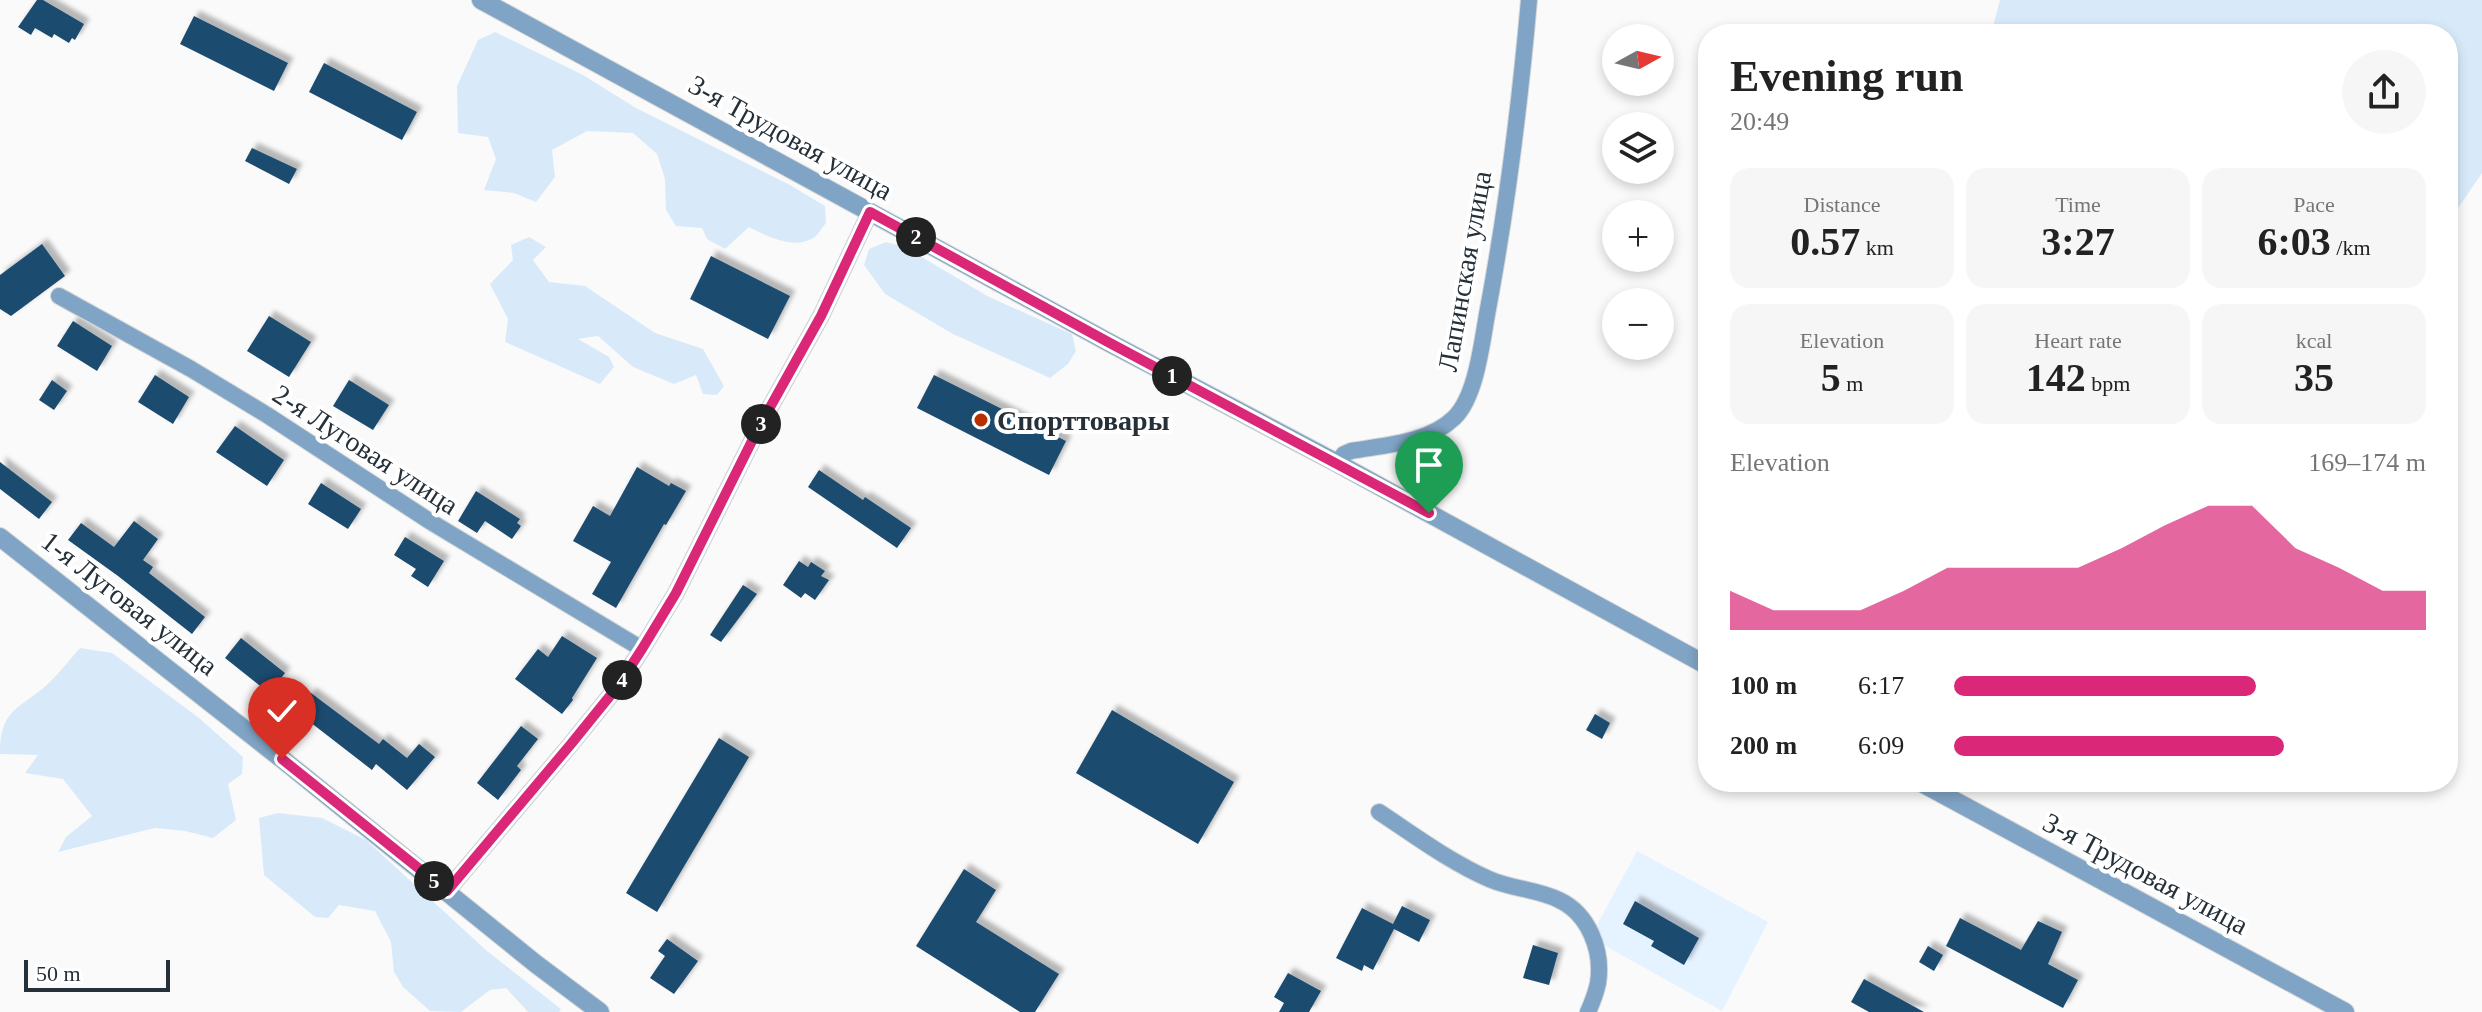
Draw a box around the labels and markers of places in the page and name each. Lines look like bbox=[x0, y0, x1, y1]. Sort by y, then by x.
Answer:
pin: 2 bbox=[896, 217, 936, 257]
pin: 1 bbox=[1152, 356, 1192, 396]
pin: 3 bbox=[741, 404, 781, 444]
place label: Спорттовары bbox=[997, 405, 1170, 436]
marker: Спорттовары bbox=[972, 411, 990, 429]
pin bbox=[1395, 431, 1463, 513]
pin: 4 bbox=[602, 660, 642, 700]
pin bbox=[248, 677, 316, 759]
pin: 5 bbox=[414, 861, 454, 901]

